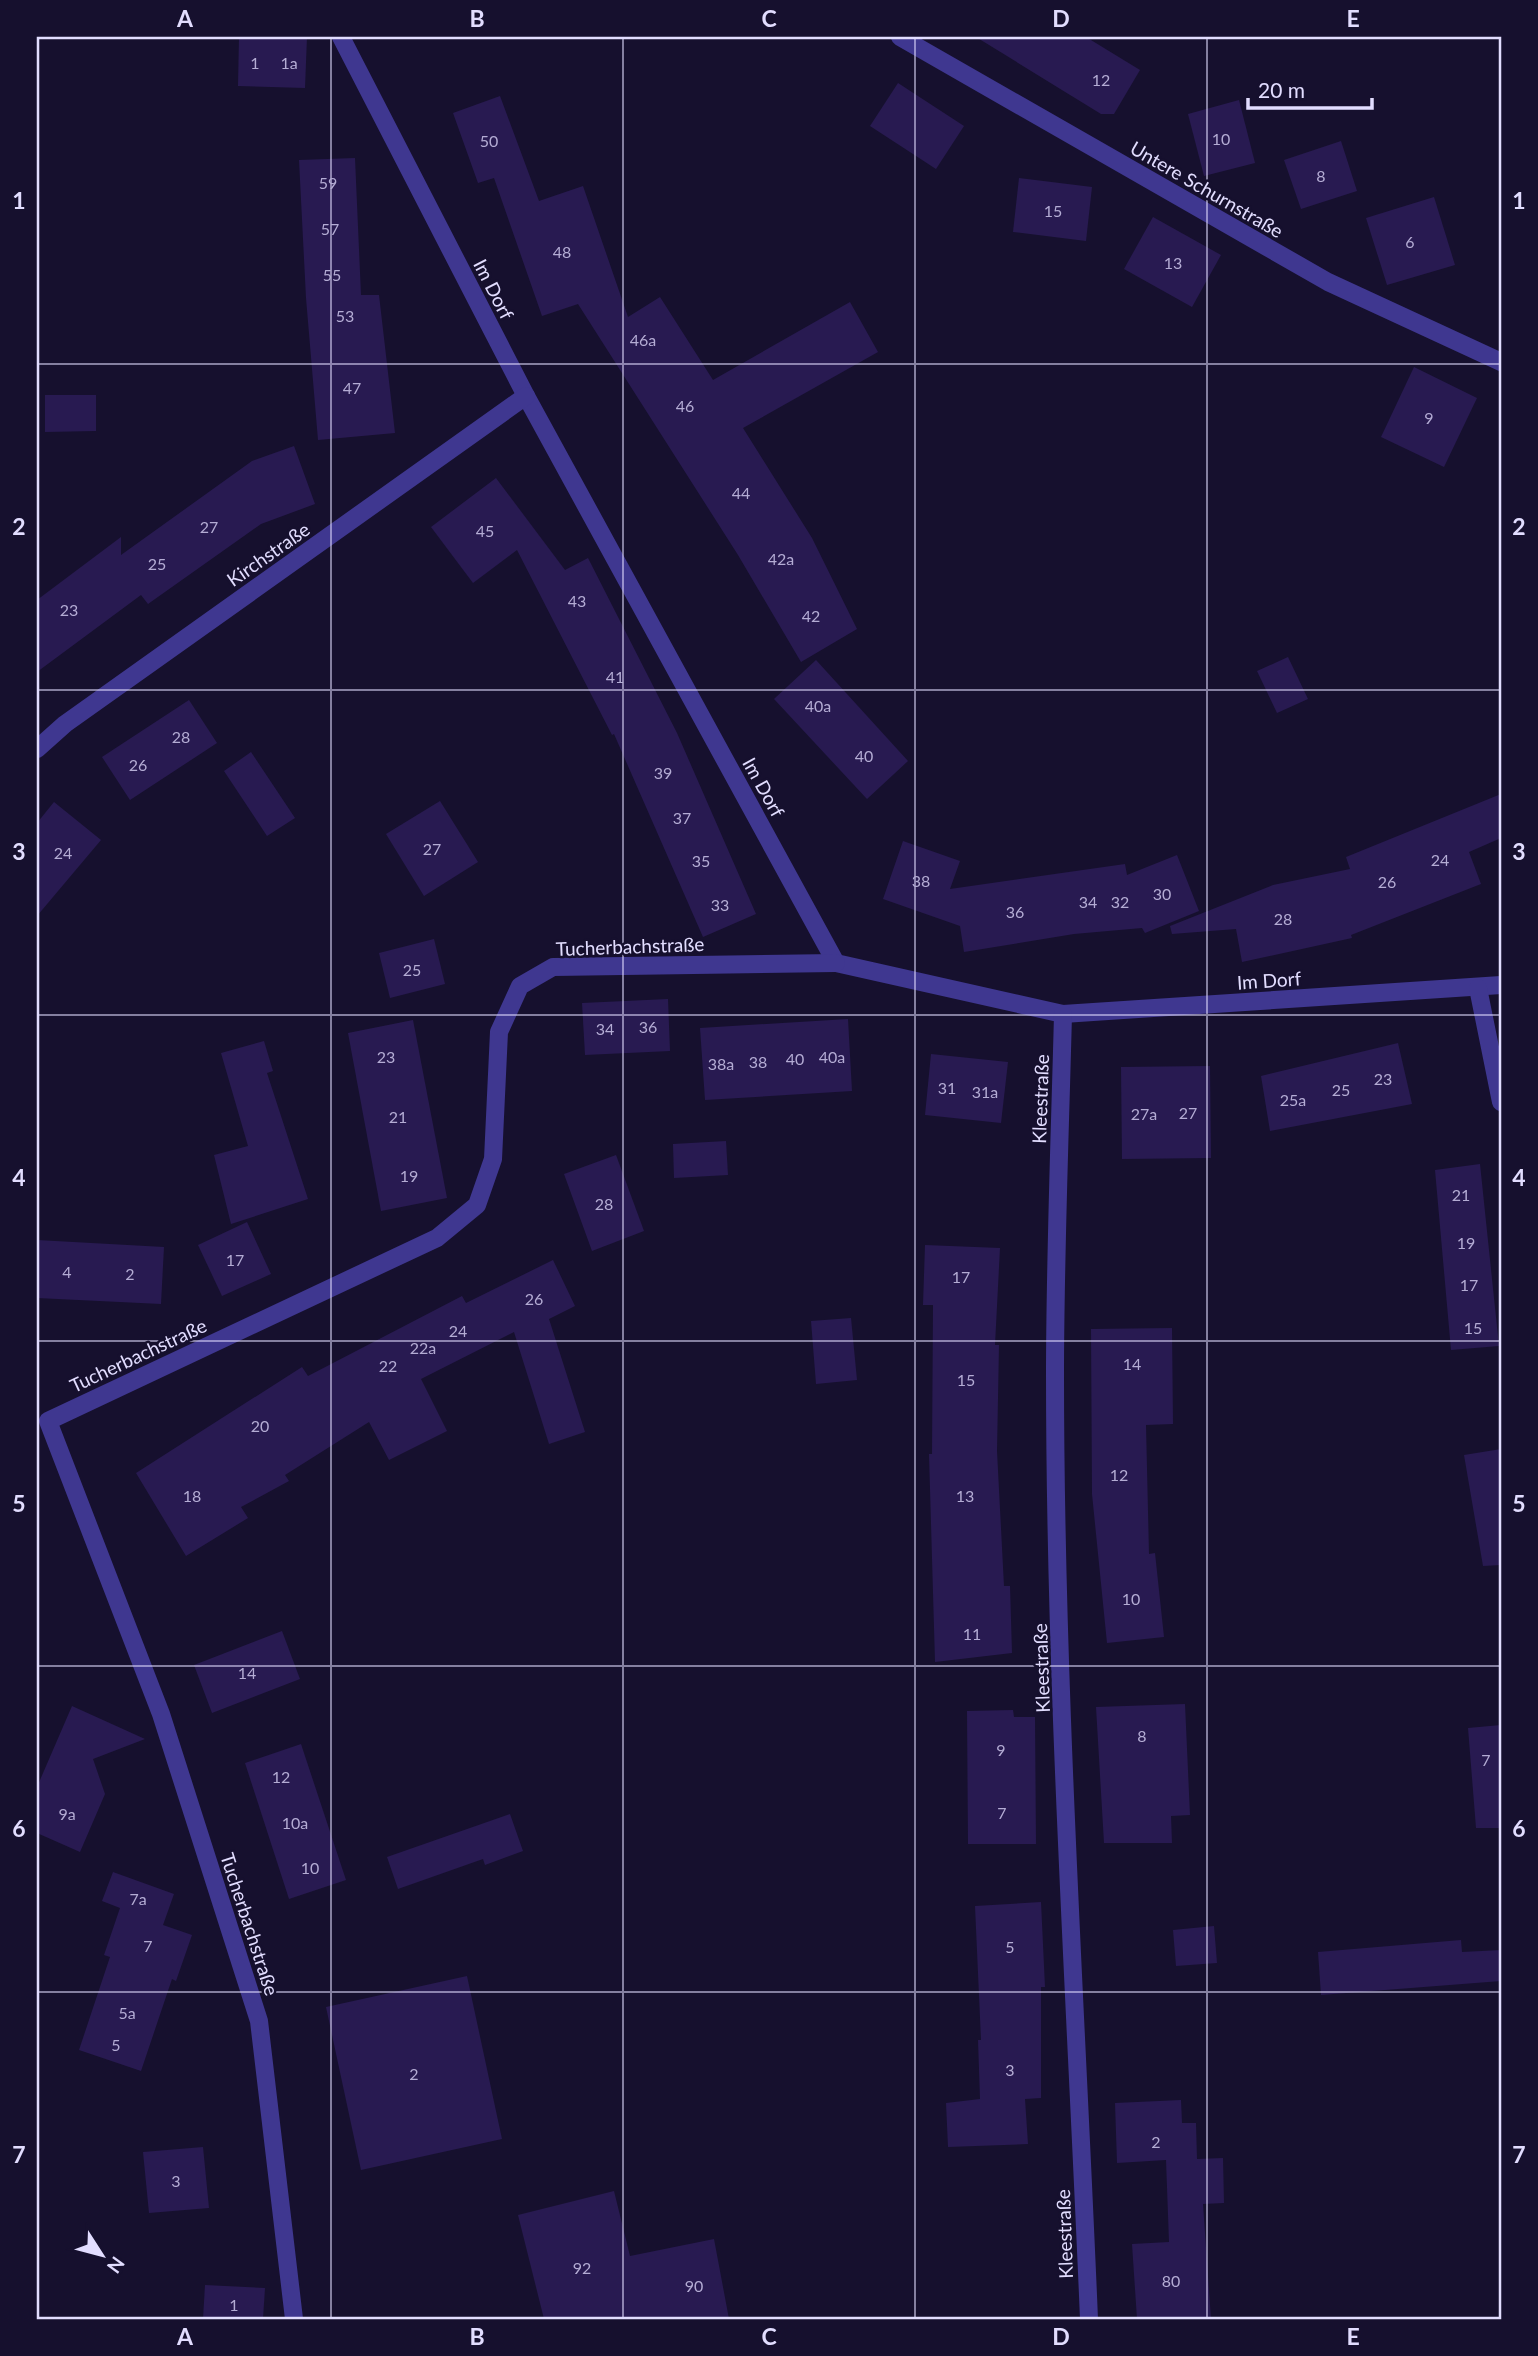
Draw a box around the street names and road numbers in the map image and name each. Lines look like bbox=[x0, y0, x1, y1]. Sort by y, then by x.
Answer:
street label: Untere Schurnstraße bbox=[1126, 136, 1288, 242]
street label: Im Dorf bbox=[469, 255, 519, 323]
street label: Kirchstraße bbox=[222, 517, 314, 591]
street label: Im Dorf bbox=[738, 753, 790, 821]
street label: Tucherbachstraße bbox=[555, 932, 705, 960]
street label: Im Dorf bbox=[1236, 966, 1302, 994]
street label: Kleestraße bbox=[1027, 1054, 1053, 1144]
street label: Tucherbachstraße bbox=[66, 1313, 210, 1397]
street label: Kleestraße bbox=[1028, 1623, 1054, 1713]
street label: Tucherbachstraße bbox=[216, 1850, 284, 1998]
street label: Kleestraße bbox=[1051, 2189, 1077, 2279]

